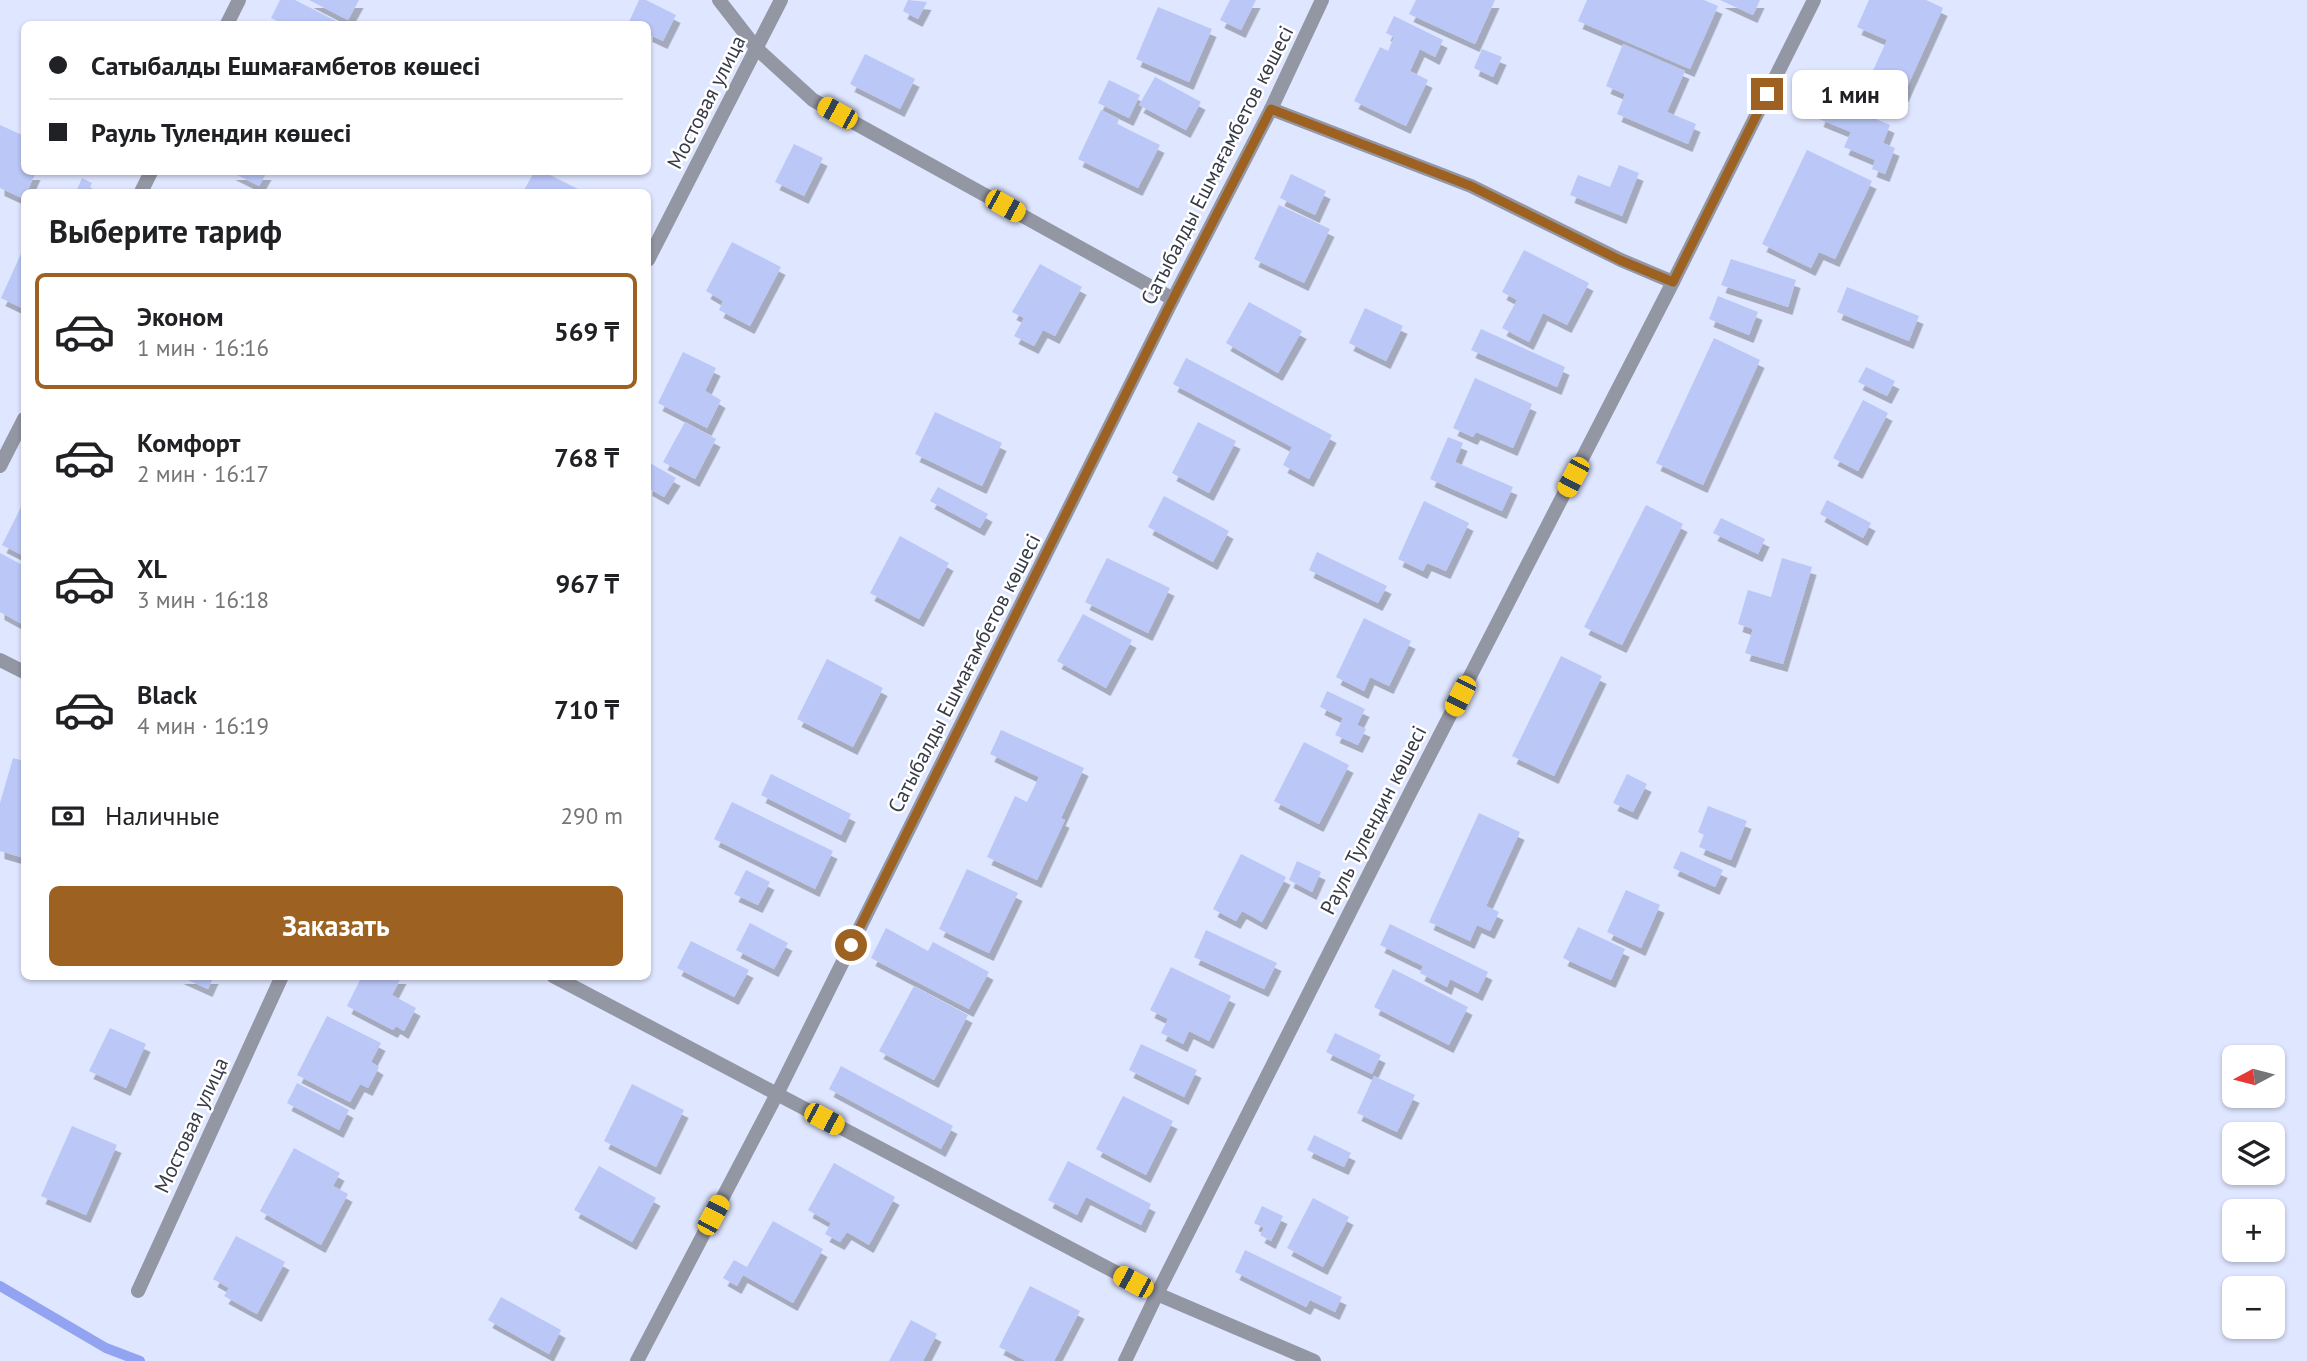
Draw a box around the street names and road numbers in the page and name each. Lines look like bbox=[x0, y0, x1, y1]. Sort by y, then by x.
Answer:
street label: Сатыбалды Ешмағамбетов көшесі bbox=[1135, 21, 1299, 309]
street label: Мостовая улица bbox=[661, 31, 751, 173]
street label: Сатыбалды Ешмағамбетов көшесі bbox=[882, 529, 1046, 817]
street label: Рауль Тулендин көшесі bbox=[1314, 721, 1432, 919]
street label: Мостовая улица bbox=[148, 1053, 234, 1197]

